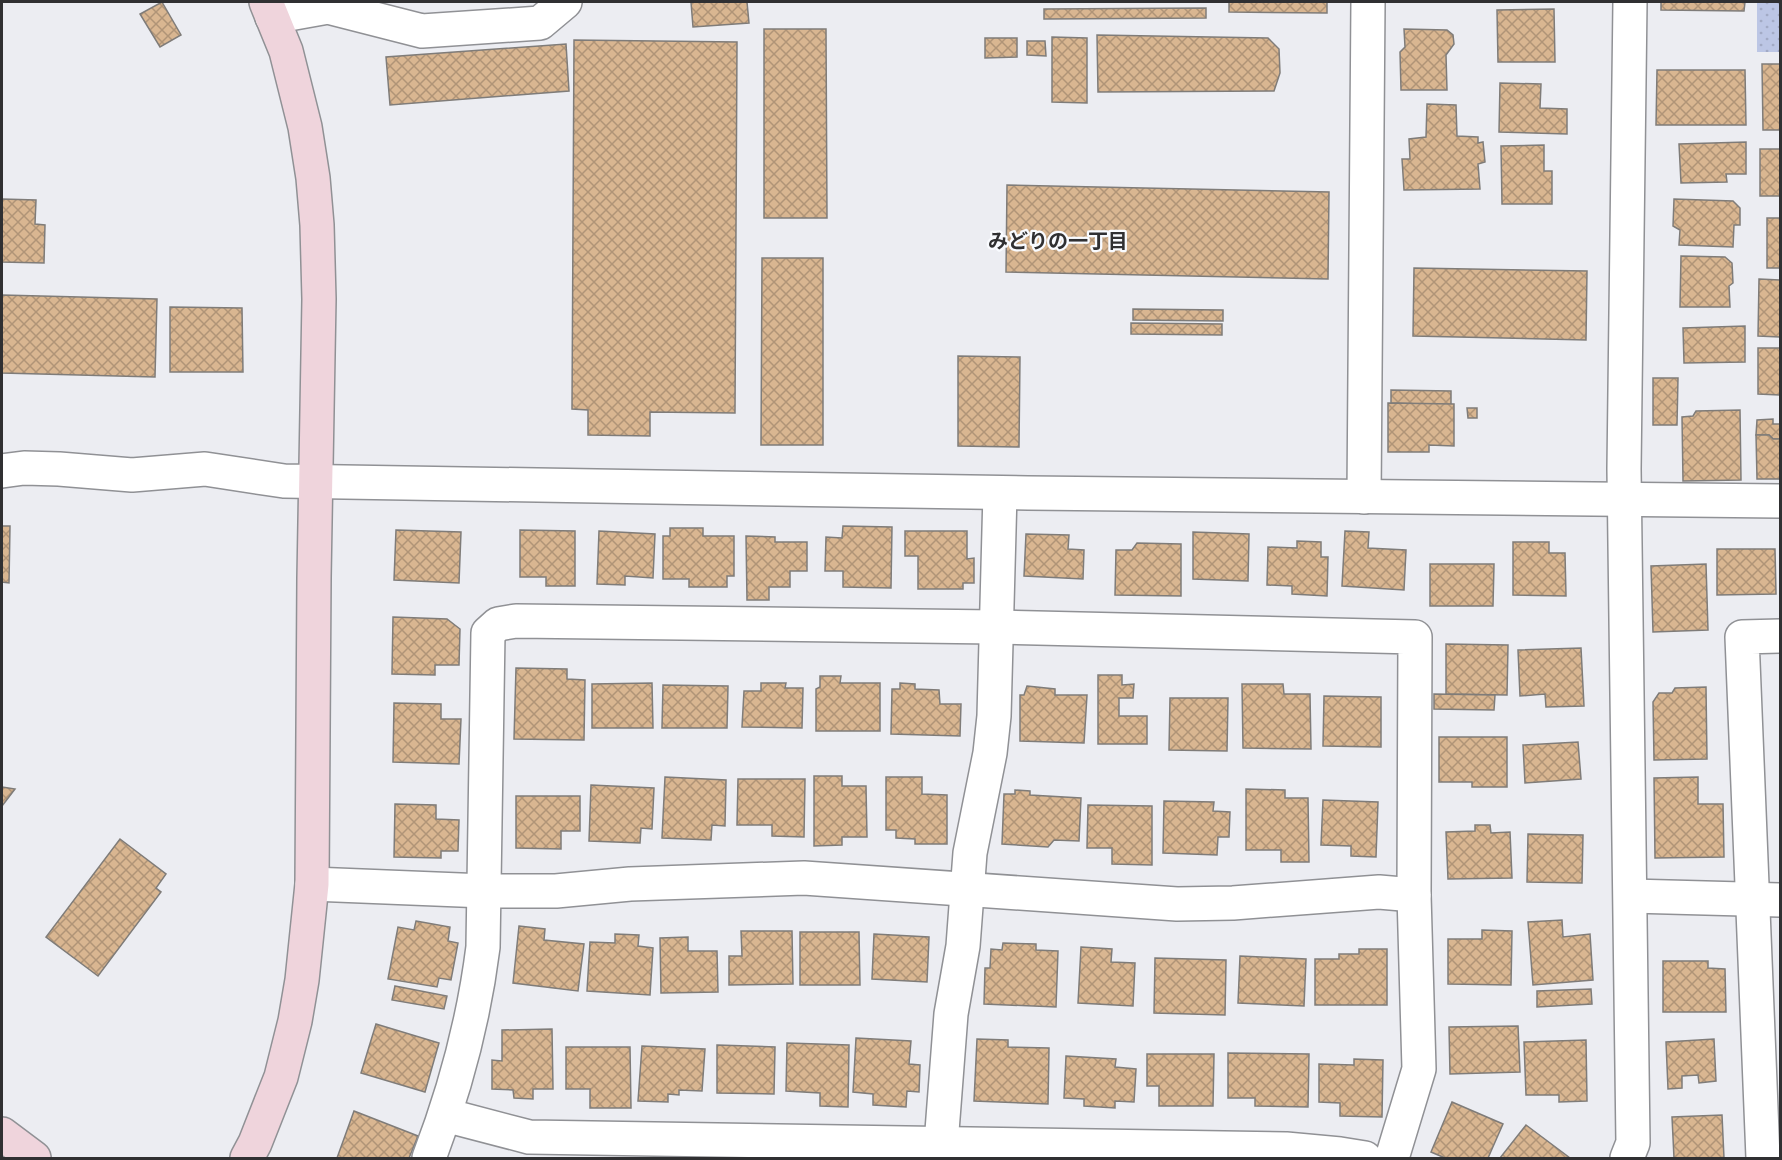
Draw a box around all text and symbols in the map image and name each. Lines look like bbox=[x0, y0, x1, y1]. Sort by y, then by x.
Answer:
district label: みどりの一丁目 bbox=[988, 227, 1128, 254]

